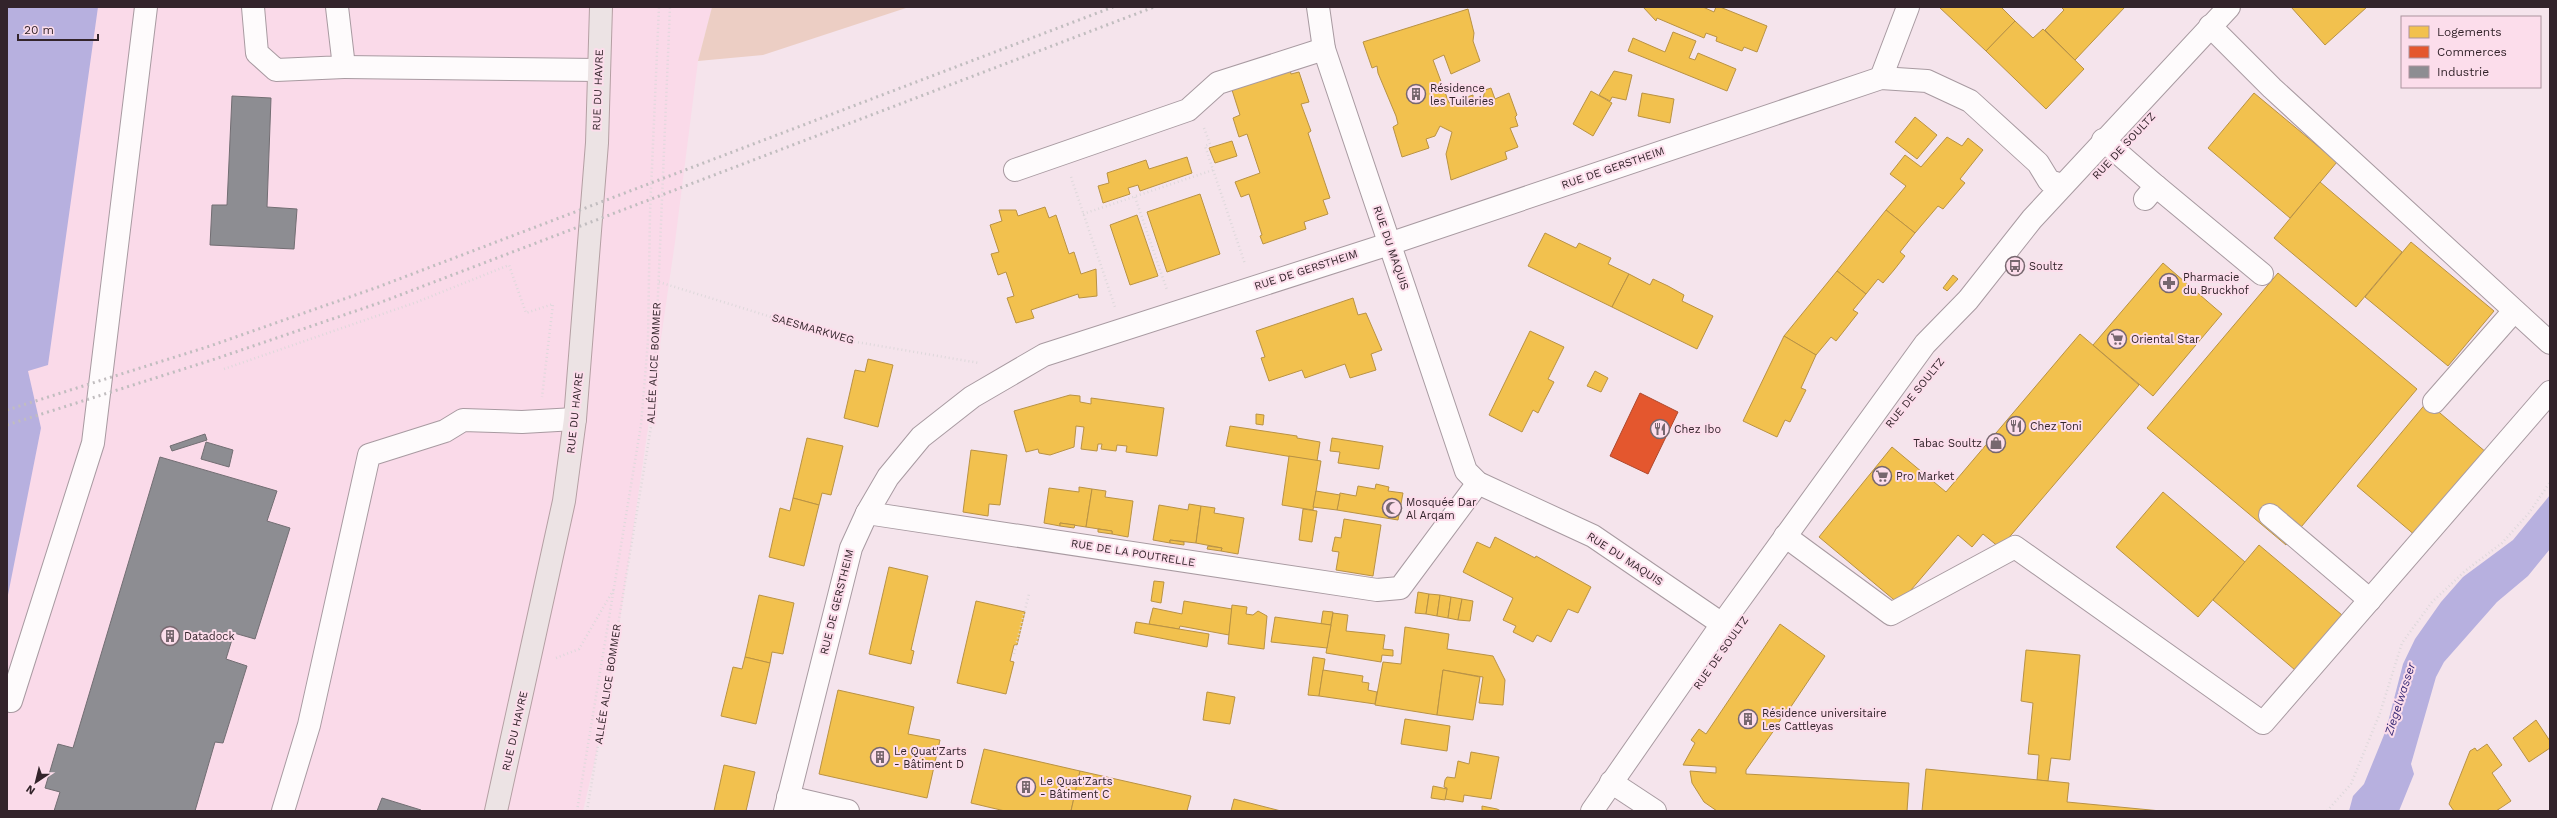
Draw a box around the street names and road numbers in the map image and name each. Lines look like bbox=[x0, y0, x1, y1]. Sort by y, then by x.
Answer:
street label: RUE DU HAVRE bbox=[590, 49, 606, 131]
street label: RUE DE SOULTZ bbox=[2090, 110, 2158, 182]
street label: RUE DE GERSTHEIM bbox=[1560, 144, 1666, 192]
street label: RUE DU MAQUIS bbox=[1371, 204, 1411, 292]
street label: RUE DE GERSTHEIM bbox=[1253, 247, 1359, 293]
street label: ALLÉE ALICE BOMMER bbox=[643, 302, 664, 424]
street label: SAESMARKWEG bbox=[770, 311, 856, 347]
street label: RUE DE SOULTZ bbox=[1883, 355, 1947, 431]
street label: RUE DU HAVRE bbox=[564, 372, 586, 454]
street label: RUE DU MAQUIS bbox=[1585, 530, 1665, 588]
street label: RUE DE LA POUTRELLE bbox=[1070, 537, 1196, 569]
street label: RUE DE GERSTHEIM bbox=[818, 548, 856, 656]
street label: RUE DE SOULTZ bbox=[1691, 614, 1751, 692]
street label: ALLÉE ALICE BOMMER bbox=[591, 623, 624, 745]
street label: RUE DU HAVRE bbox=[500, 690, 530, 772]

